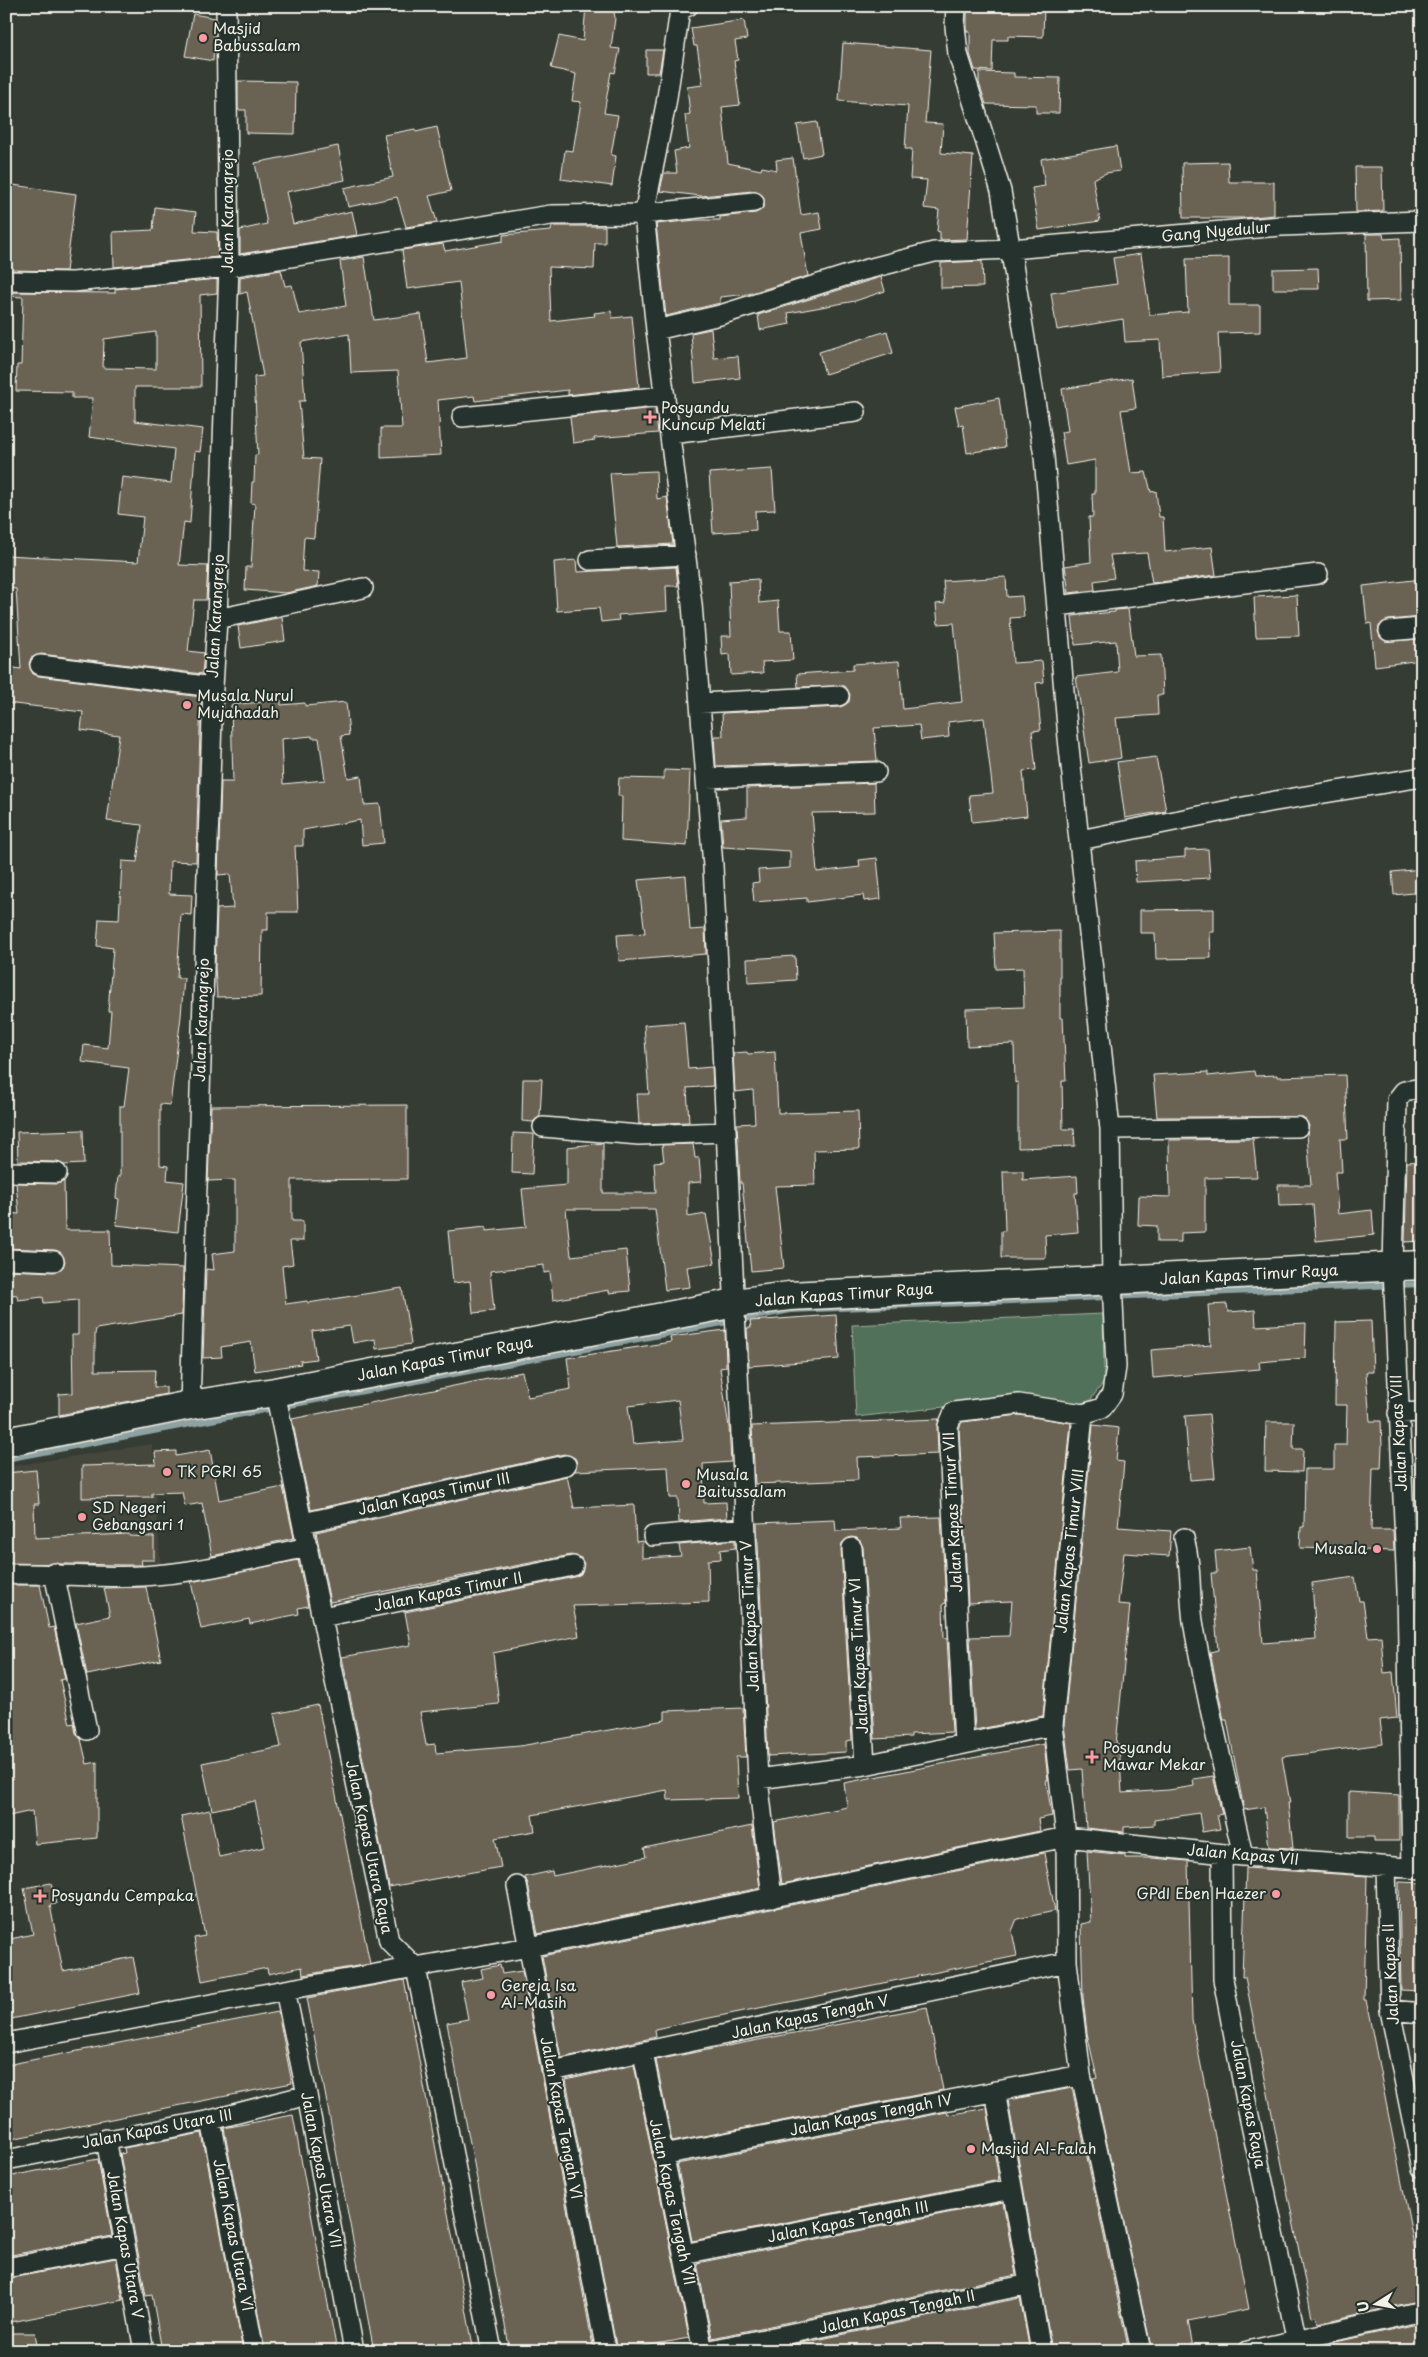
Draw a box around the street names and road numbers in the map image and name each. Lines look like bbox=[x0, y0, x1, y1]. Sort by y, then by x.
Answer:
street label: Jalan Karangrejo bbox=[215, 149, 238, 273]
street label: Gang Nyedulur bbox=[1160, 214, 1271, 247]
street label: Jalan Karangrejo bbox=[200, 553, 229, 678]
street label: Jalan Karangrejo bbox=[187, 958, 214, 1082]
street label: Jalan Kapas Timur Raya bbox=[1159, 1257, 1339, 1290]
street label: Jalan Kapas Timur Raya bbox=[754, 1276, 934, 1311]
street label: Jalan Kapas Timur Raya bbox=[355, 1329, 535, 1386]
street label: Jalan Kapas VIII bbox=[1383, 1374, 1412, 1492]
street label: Jalan Kapas Timur VII bbox=[936, 1431, 967, 1593]
street label: Jalan Kapas Timur III bbox=[356, 1465, 512, 1520]
street label: Jalan Kapas Timur VIII bbox=[1048, 1467, 1089, 1634]
street label: Jalan Kapas Timur V bbox=[733, 1540, 764, 1692]
street label: Jalan Kapas Timur II bbox=[371, 1565, 524, 1616]
street label: Jalan Kapas Timur VI bbox=[842, 1577, 873, 1735]
street label: Jalan Kapas Utara Raya bbox=[341, 1758, 400, 1936]
street label: Jalan Kapas VII bbox=[1186, 1837, 1300, 1870]
street label: Jalan Kapas II bbox=[1375, 1923, 1404, 2026]
street label: Jalan Kapas Tengah V bbox=[729, 1987, 891, 2043]
street label: Jalan Kapas Tengah VI bbox=[535, 2035, 589, 2201]
street label: Jalan Kapas Raya bbox=[1226, 2038, 1273, 2171]
street label: Jalan Kapas Tengah IV bbox=[787, 2086, 954, 2141]
street label: Jalan Kapas Utara VII bbox=[296, 2089, 349, 2250]
street label: Jalan Kapas Utara III bbox=[79, 2102, 234, 2153]
street label: Jalan Kapas Tengah VII bbox=[645, 2116, 702, 2287]
street label: Jalan Kapas Utara VI bbox=[208, 2157, 260, 2313]
street label: Jalan Kapas Utara V bbox=[102, 2169, 151, 2320]
street label: Jalan Kapas Tengah III bbox=[765, 2194, 930, 2247]
street label: Jalan Kapas Tengah II bbox=[816, 2283, 977, 2338]

